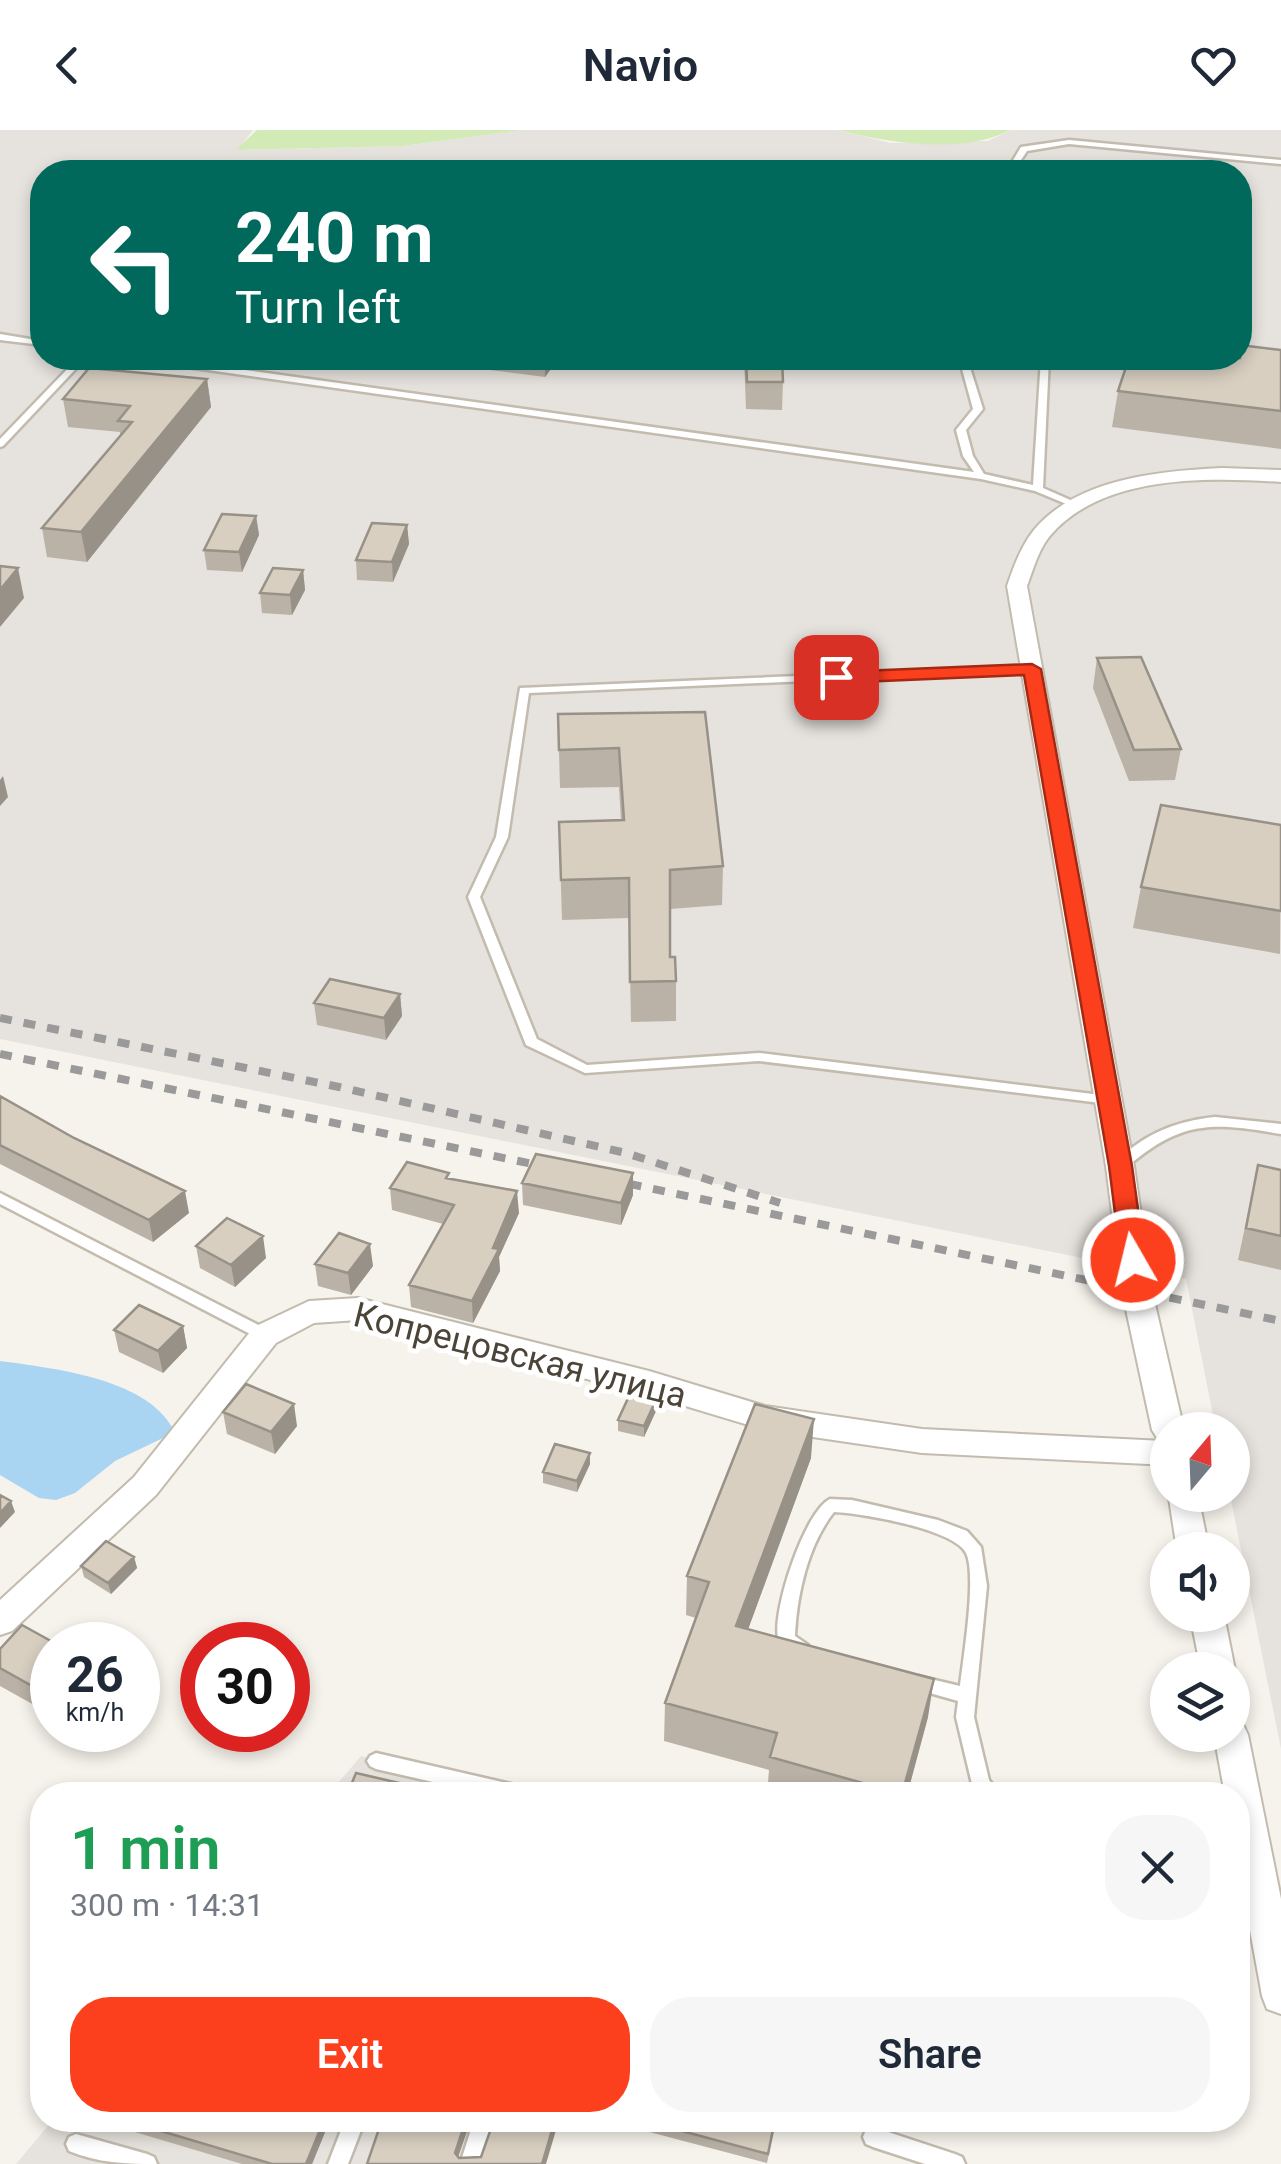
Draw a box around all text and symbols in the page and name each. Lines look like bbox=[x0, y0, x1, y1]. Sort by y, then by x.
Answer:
icon: back bbox=[40, 38, 95, 93]
icon: heart bbox=[1186, 38, 1241, 93]
text: Navio bbox=[583, 39, 698, 92]
text: 240 m bbox=[235, 197, 434, 279]
icon: left bbox=[70, 200, 200, 330]
text: Turn left bbox=[235, 281, 401, 334]
pin bbox=[794, 635, 879, 720]
icon: arrive bbox=[809, 650, 864, 705]
position arrow bbox=[1081, 1208, 1185, 1312]
street label: Копрецовская улица bbox=[349, 1294, 690, 1417]
north arrow bbox=[1150, 1412, 1250, 1512]
map controls bbox=[1150, 1412, 1250, 1752]
button: sound bbox=[1150, 1532, 1250, 1632]
speed limit sign: 30 bbox=[180, 1622, 310, 1752]
text: 26 bbox=[66, 1646, 124, 1704]
button: layers bbox=[1150, 1652, 1250, 1752]
text: km/h bbox=[66, 1698, 124, 1727]
text: 1 min bbox=[70, 1813, 220, 1884]
button: close bbox=[1105, 1815, 1210, 1920]
text: 300 m · 14:31 bbox=[70, 1886, 264, 1924]
button: Exit bbox=[70, 1997, 630, 2112]
button: Share bbox=[650, 1997, 1210, 2112]

